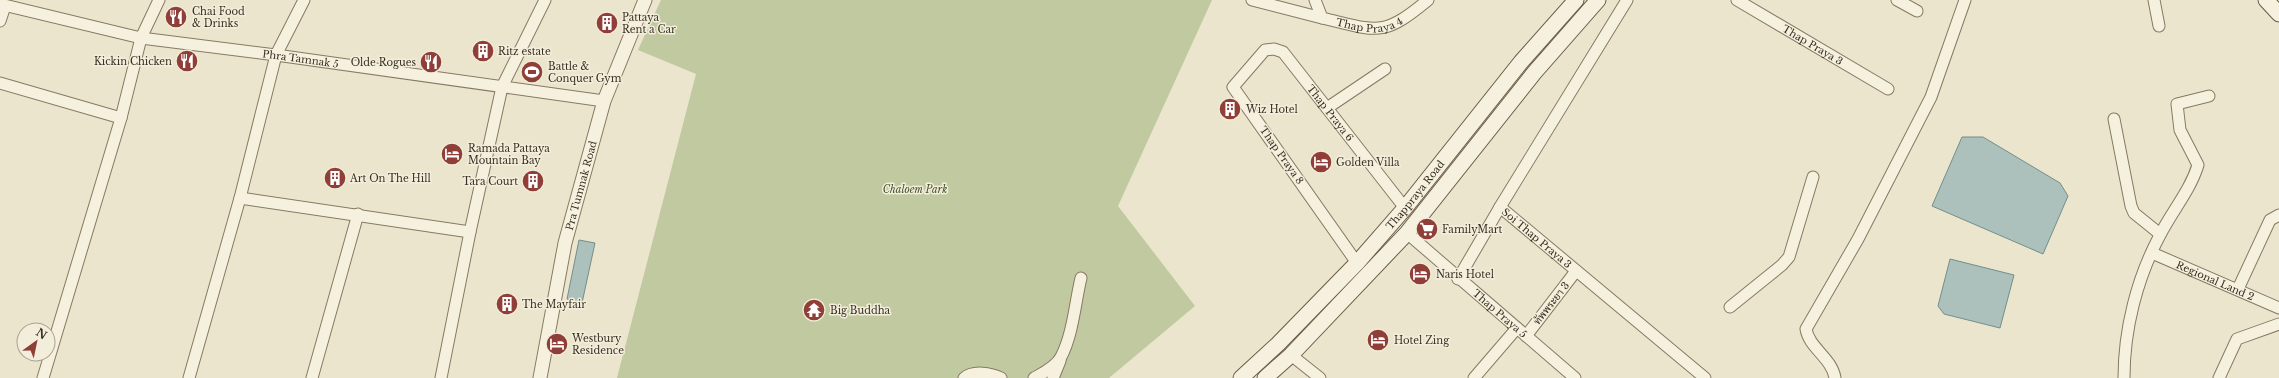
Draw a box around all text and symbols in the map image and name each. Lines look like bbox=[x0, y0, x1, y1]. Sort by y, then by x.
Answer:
restaurant icon: Chai Food & Drinks bbox=[163, 4, 189, 30]
place label: Chai Food & Drinks bbox=[192, 5, 245, 30]
building icon: Pattaya Rent a Car bbox=[594, 10, 620, 36]
place label: Pattaya Rent a Car bbox=[622, 11, 676, 36]
street label: Thap Praya 4 bbox=[1335, 14, 1405, 35]
street label: Thap Praya 3 bbox=[1780, 22, 1845, 68]
building icon: Ritz estate bbox=[470, 38, 496, 64]
place label: Ritz estate bbox=[498, 45, 551, 58]
street label: Phra Tamnak 5 bbox=[262, 47, 340, 71]
restaurant icon: Kickin Chicken bbox=[174, 48, 200, 74]
restaurant icon: Olde Rogues bbox=[418, 49, 444, 75]
place label: Kickin Chicken bbox=[94, 55, 172, 68]
place label: Olde Rogues bbox=[351, 56, 416, 69]
sports icon: Battle & Conquer Gym bbox=[519, 59, 545, 85]
place label: Battle & Conquer Gym bbox=[548, 60, 622, 85]
street label: Thap Praya 6 bbox=[1304, 82, 1356, 144]
building icon: Wiz Hotel bbox=[1217, 96, 1243, 122]
place label: Wiz Hotel bbox=[1245, 103, 1298, 116]
street label: Thap Praya 8 bbox=[1257, 124, 1306, 187]
street label: Pra Tumnak Road bbox=[563, 139, 600, 232]
hotel icon: Ramada Pattaya Mountain Bay bbox=[439, 141, 465, 167]
place label: Ramada Pattaya Mountain Bay bbox=[468, 142, 550, 167]
hotel icon: Golden Villa bbox=[1308, 149, 1334, 175]
place label: Golden Villa bbox=[1336, 156, 1400, 169]
street label: Thappraya Road bbox=[1383, 158, 1448, 232]
building icon: Art On The Hill bbox=[322, 165, 348, 191]
building icon: Tara Court bbox=[520, 168, 546, 194]
place label: Art On The Hill bbox=[349, 172, 431, 185]
place label: Tara Court bbox=[463, 175, 518, 188]
park label: Chaloem Park bbox=[883, 183, 947, 196]
street label: Soi Thap Praya 3 bbox=[1499, 205, 1574, 271]
supermarket icon: FamilyMart bbox=[1414, 216, 1440, 242]
place label: FamilyMart bbox=[1442, 223, 1502, 236]
street label: Regional Land 2 bbox=[2174, 258, 2256, 303]
hotel icon: Naris Hotel bbox=[1407, 261, 1433, 287]
place label: Naris Hotel bbox=[1436, 268, 1494, 281]
street label: ทัพพระยา 3 bbox=[1531, 279, 1572, 327]
street label: Thap Praya 5 bbox=[1470, 287, 1530, 341]
building icon: The Mayfair bbox=[494, 291, 520, 317]
temple icon: Big Buddha bbox=[801, 297, 827, 323]
place label: The Mayfair bbox=[522, 298, 586, 311]
place label: Big Buddha bbox=[830, 304, 891, 317]
north arrow bbox=[16, 322, 56, 362]
text: N bbox=[33, 325, 50, 343]
hotel icon: Hotel Zing bbox=[1365, 327, 1391, 353]
hotel icon: Westbury Residence bbox=[544, 331, 570, 357]
place label: Westbury Residence bbox=[571, 332, 624, 357]
place label: Hotel Zing bbox=[1394, 334, 1450, 347]

